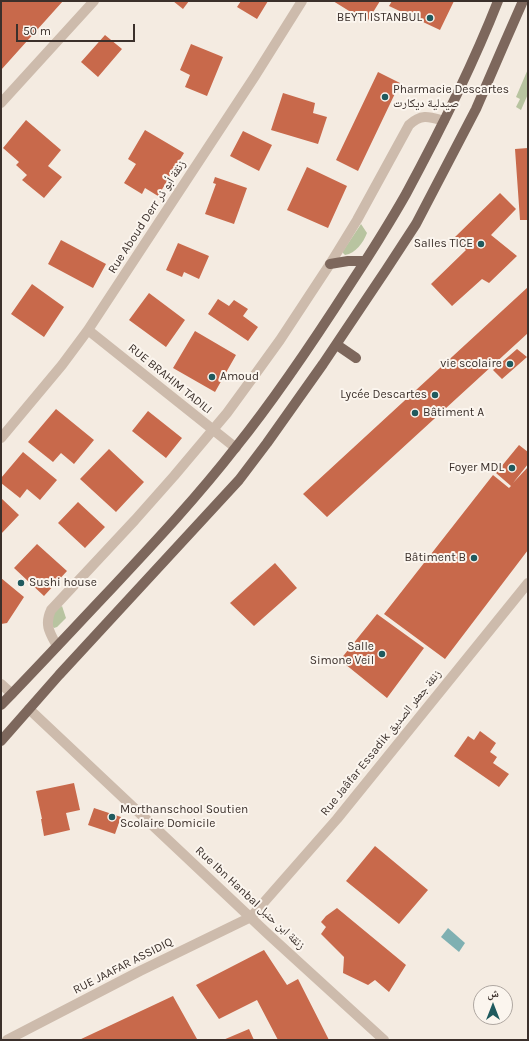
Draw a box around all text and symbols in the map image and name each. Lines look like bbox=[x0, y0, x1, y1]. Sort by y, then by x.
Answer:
place label: BEYTI ISTANBUL bbox=[337, 11, 422, 25]
marker: BEYTI ISTANBUL bbox=[425, 13, 435, 23]
scale bar bbox=[18, 16, 137, 42]
text: 50 m bbox=[23, 24, 51, 38]
place label: Pharmacie Descartes صيدلية ديكارت bbox=[393, 83, 509, 111]
marker: Pharmacie Descartes صيدلية ديكارت bbox=[380, 92, 390, 102]
street label: Rue Aboud Derr زنقة أبو ذر bbox=[105, 158, 189, 276]
place label: Salles TICE bbox=[414, 237, 473, 251]
marker: Salles TICE bbox=[476, 239, 486, 249]
street label: RUE BRAHIM TADILI bbox=[125, 341, 215, 417]
place label: vie scolaire bbox=[440, 357, 502, 371]
marker: vie scolaire bbox=[505, 359, 515, 369]
place label: Amoud bbox=[220, 370, 259, 384]
marker: Amoud bbox=[207, 372, 217, 382]
place label: Lycée Descartes bbox=[340, 388, 427, 402]
marker: Lycée Descartes bbox=[430, 390, 440, 400]
place label: Bâtiment A bbox=[423, 406, 484, 420]
marker: Bâtiment A bbox=[410, 408, 420, 418]
place label: Foyer MDL bbox=[449, 461, 504, 475]
marker: Foyer MDL bbox=[507, 463, 517, 473]
place label: Bâtiment B bbox=[404, 551, 466, 565]
marker: Bâtiment B bbox=[469, 553, 479, 563]
place label: Sushi house bbox=[29, 576, 97, 590]
marker: Sushi house bbox=[16, 578, 26, 588]
place label: Salle Simone Veil bbox=[310, 640, 374, 668]
marker: Salle Simone Veil bbox=[377, 649, 387, 659]
street label: Rue Jaâfar Essadik زنقة جعفر الصديق bbox=[318, 667, 444, 819]
place label: Morthanschool Soutien Scolaire Domicile bbox=[120, 803, 248, 831]
marker: Morthanschool Soutien Scolaire Domicile bbox=[107, 812, 117, 822]
street label: Rue Ibn Hanbal زنقة ابن حنبل bbox=[192, 843, 308, 953]
street label: RUE JAAFAR ASSIDIQ bbox=[71, 935, 175, 997]
north arrow bbox=[473, 985, 513, 1025]
text: ش bbox=[487, 987, 499, 1000]

